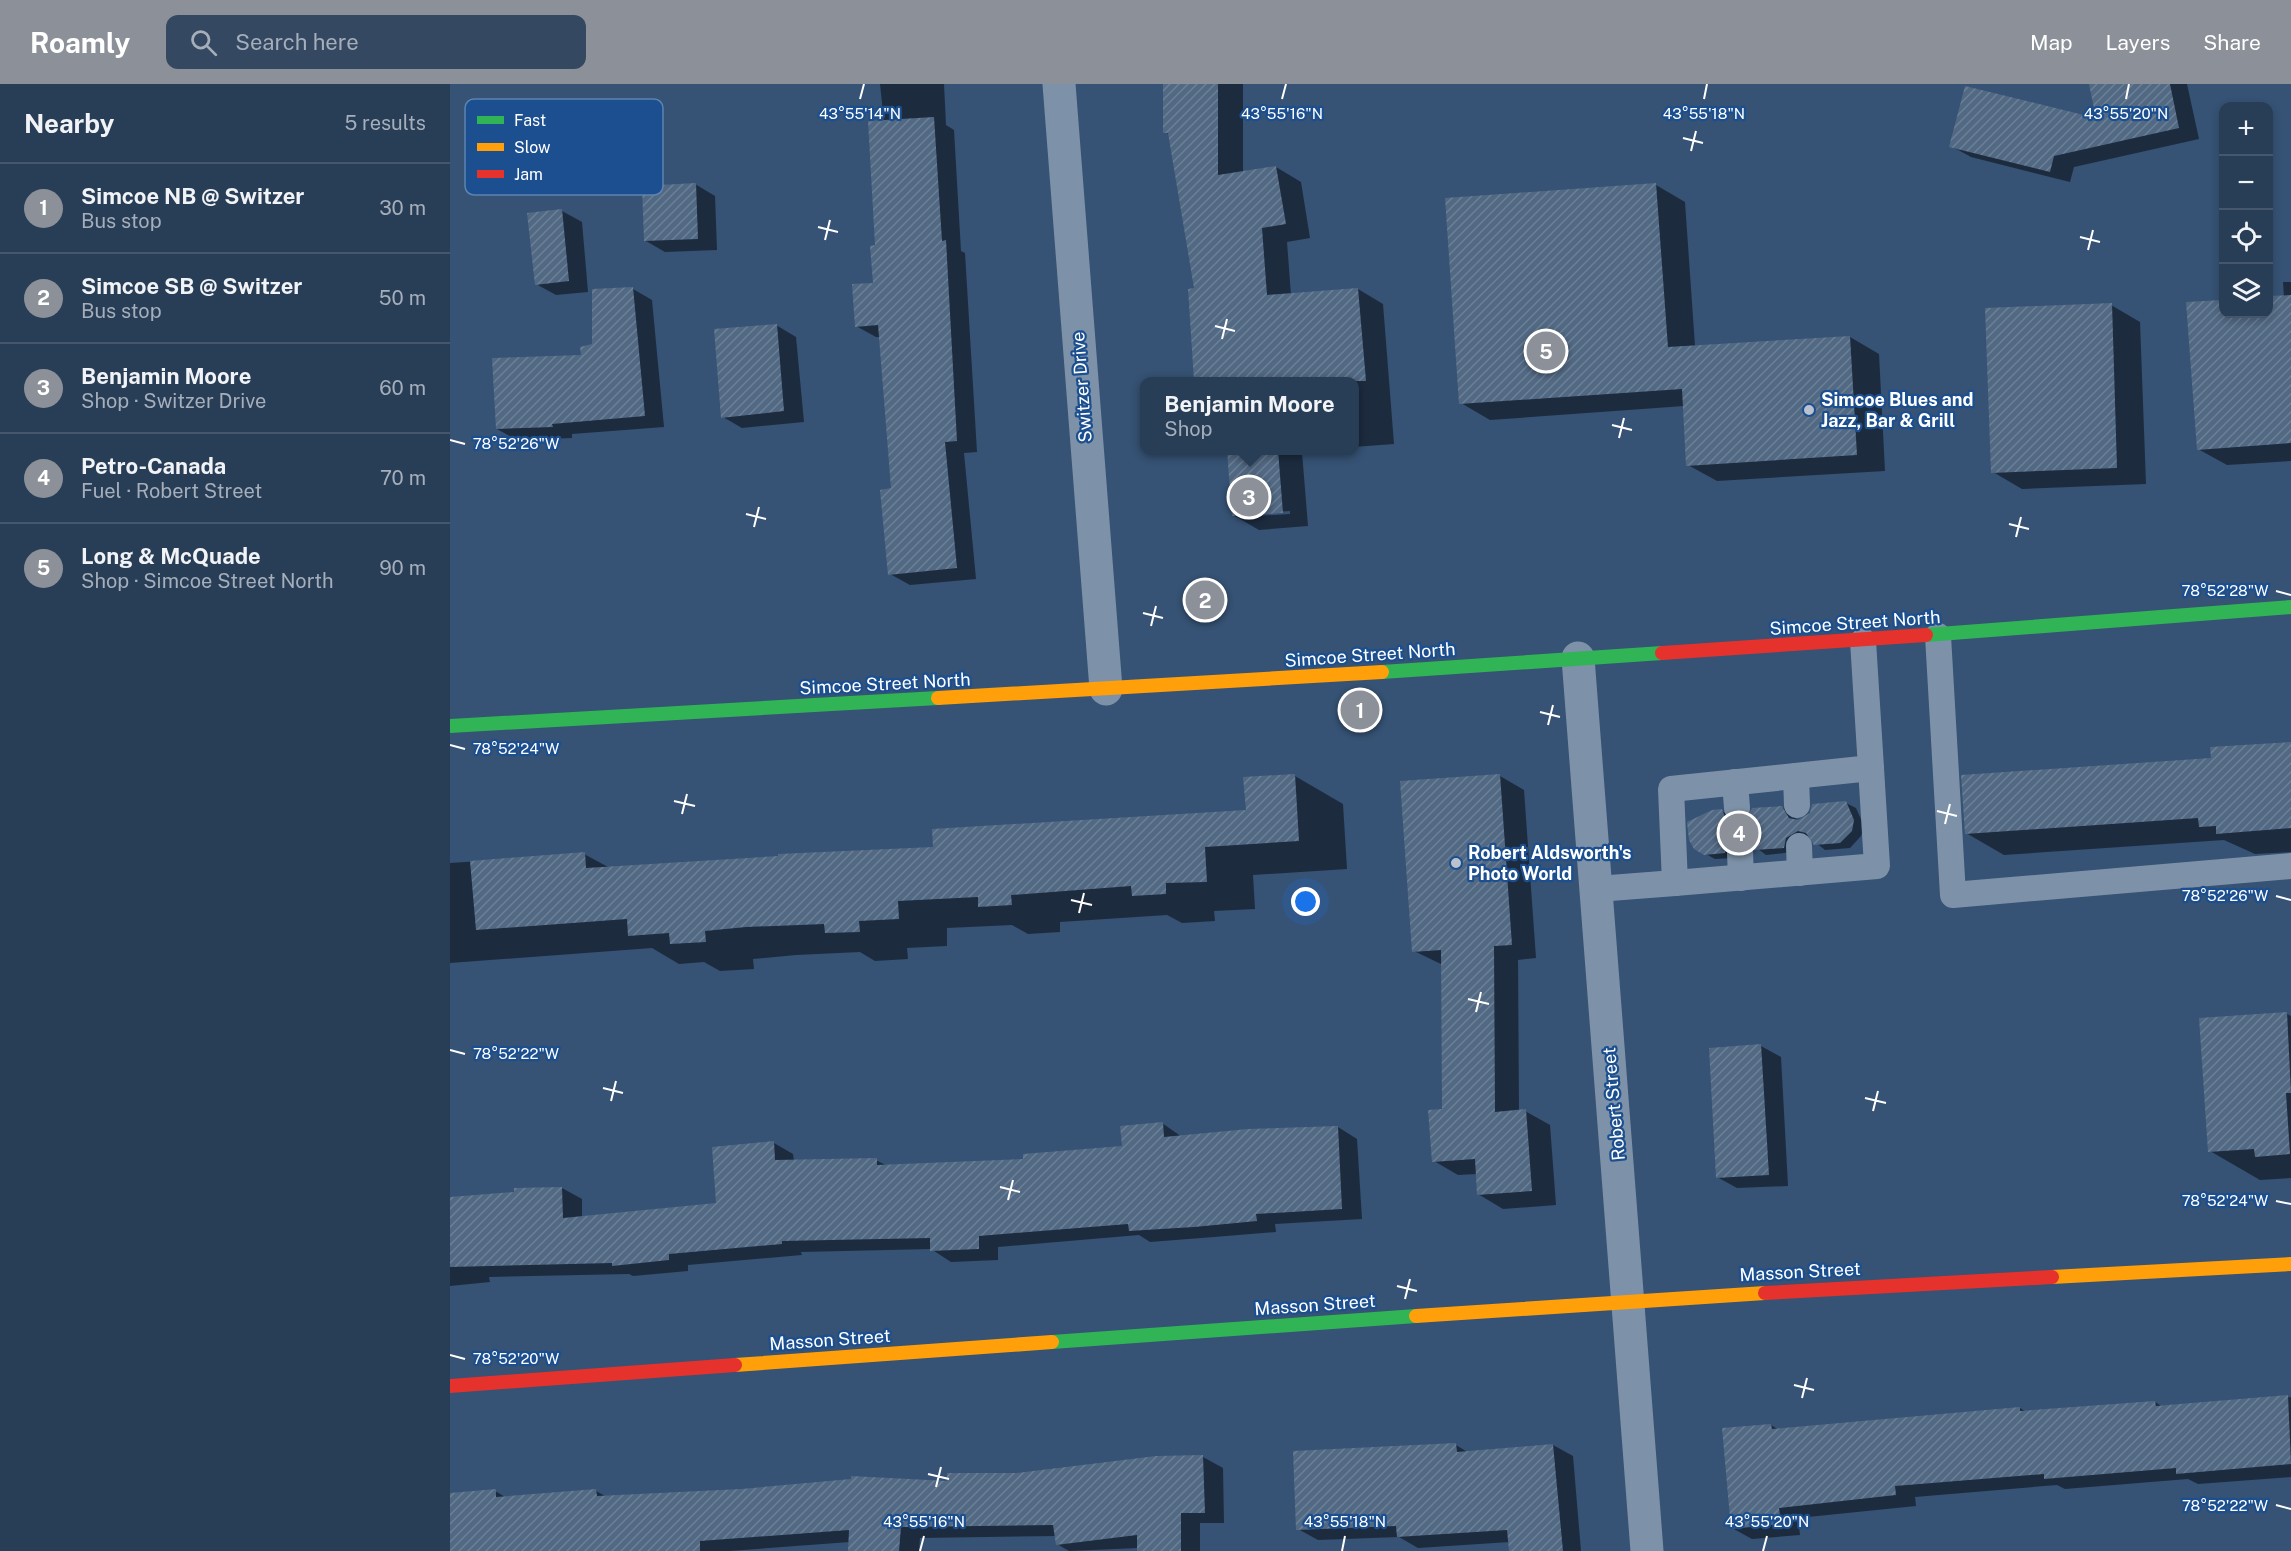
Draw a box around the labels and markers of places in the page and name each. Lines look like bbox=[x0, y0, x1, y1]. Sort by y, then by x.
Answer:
pin: 5 bbox=[1526, 328, 1566, 374]
place label: Simcoe Blues and Jazz, Bar & Grill bbox=[1821, 389, 1973, 431]
marker: Simcoe Blues and Jazz, Bar & Grill bbox=[1802, 403, 1816, 417]
pin: 3 bbox=[1230, 474, 1268, 520]
pin: 2 bbox=[1186, 578, 1224, 622]
pin: 1 bbox=[1340, 688, 1380, 732]
pin: 4 bbox=[1720, 810, 1758, 855]
place label: Robert Aldsworth's Photo World bbox=[1468, 842, 1632, 884]
marker: Robert Aldsworth's Photo World bbox=[1449, 856, 1463, 870]

